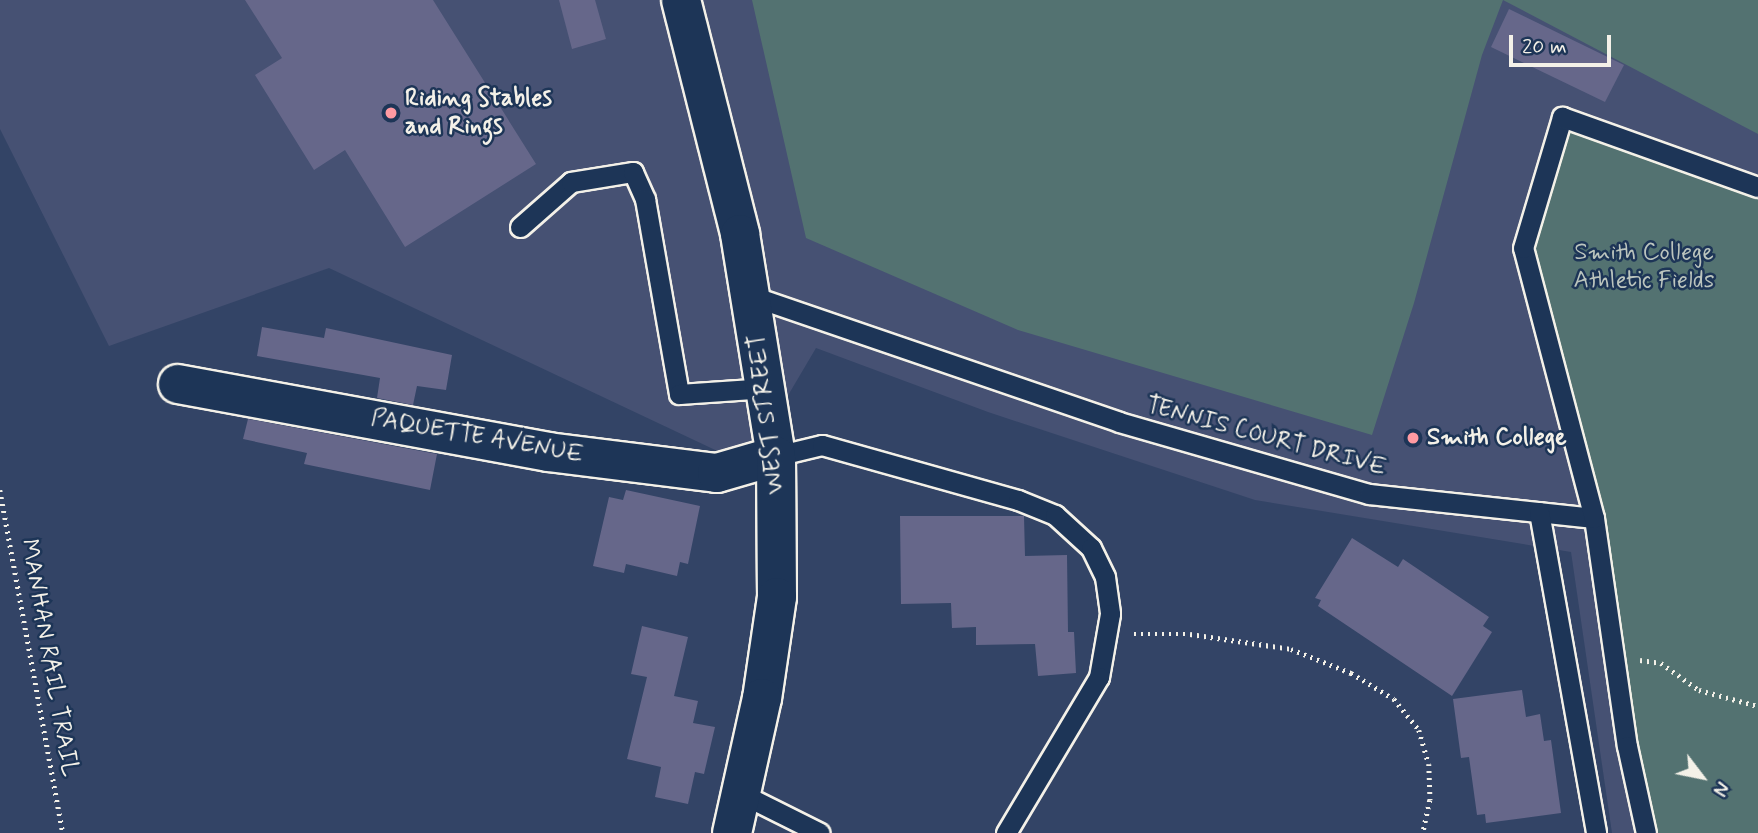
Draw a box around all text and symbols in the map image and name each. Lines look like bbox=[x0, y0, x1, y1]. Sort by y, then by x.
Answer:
scale bar bbox=[1513, 21, 1614, 65]
text: 20 m bbox=[1522, 33, 1567, 61]
place label: Riding Stables and Rings bbox=[405, 85, 553, 141]
marker: Riding Stables and Rings bbox=[383, 105, 399, 121]
park label: Smith College Athletic Fields bbox=[1573, 239, 1715, 295]
street label: WEST STREET bbox=[743, 332, 791, 496]
street label: TENNIS COURT DRIVE bbox=[1140, 390, 1392, 484]
street label: PAQUETTE AVENUE bbox=[369, 404, 585, 470]
place label: Smith College bbox=[1427, 424, 1567, 452]
marker: Smith College bbox=[1405, 430, 1421, 446]
street label: MANHAN RAIL TRAIL bbox=[14, 537, 84, 779]
north arrow bbox=[1667, 742, 1737, 812]
text: N bbox=[1706, 776, 1734, 800]

